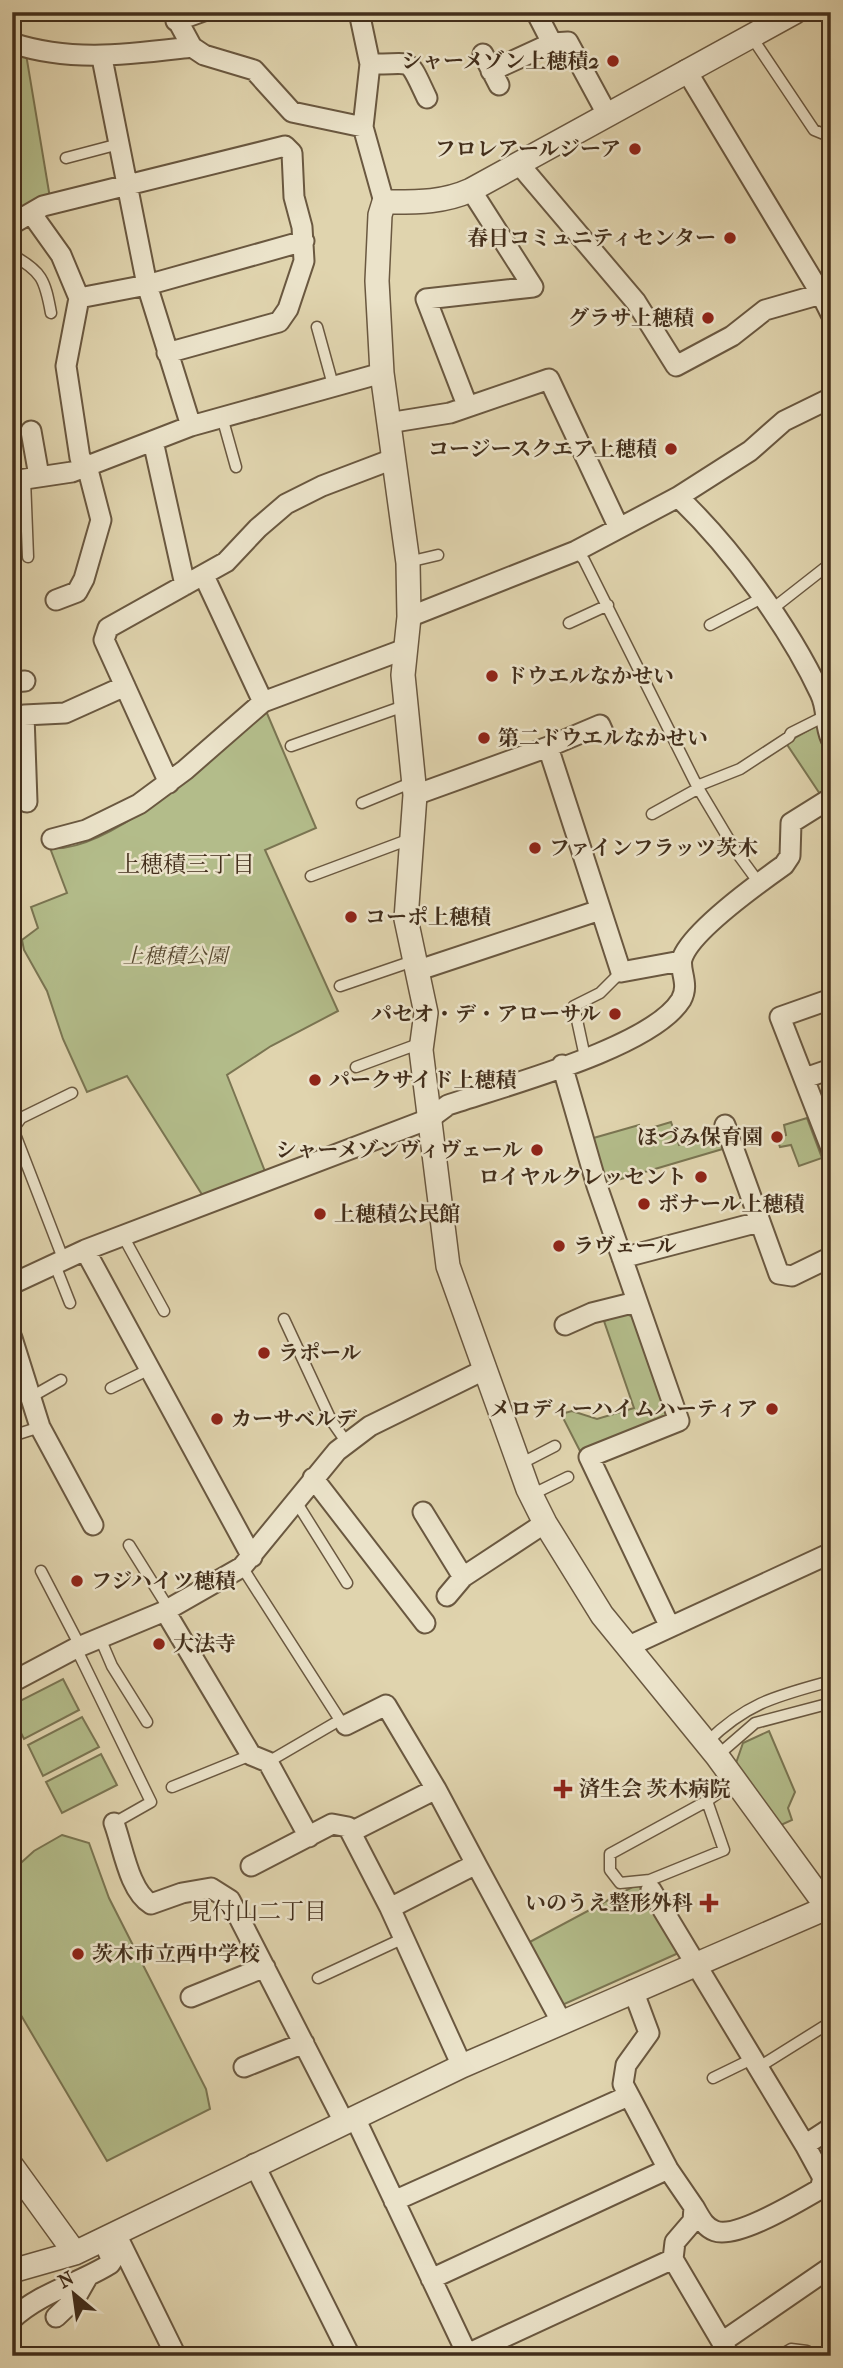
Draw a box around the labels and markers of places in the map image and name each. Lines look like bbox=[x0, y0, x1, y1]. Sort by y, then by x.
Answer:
place label: シャーメゾン上穂積2 bbox=[401, 49, 599, 73]
marker: シャーメゾン上穂積2 bbox=[605, 53, 621, 69]
place label: フロレアールジーア bbox=[435, 137, 621, 161]
marker: フロレアールジーア bbox=[627, 141, 643, 157]
place label: 春日コミュニティセンター bbox=[467, 226, 716, 250]
marker: 春日コミュニティセンター bbox=[722, 230, 738, 246]
place label: グラサ上穂積 bbox=[568, 306, 694, 330]
marker: グラサ上穂積 bbox=[700, 310, 716, 326]
place label: コージースクエア上穂積 bbox=[428, 437, 657, 461]
marker: コージースクエア上穂積 bbox=[663, 441, 679, 457]
place label: ドウエルなかせい bbox=[506, 664, 674, 688]
marker: ドウエルなかせい bbox=[484, 668, 500, 684]
place label: 第二ドウエルなかせい bbox=[498, 726, 708, 750]
marker: 第二ドウエルなかせい bbox=[476, 730, 492, 746]
place label: ファインフラッツ茨木 bbox=[549, 836, 758, 860]
marker: ファインフラッツ茨木 bbox=[527, 840, 543, 856]
place label: コーポ上穂積 bbox=[365, 905, 491, 929]
marker: コーポ上穂積 bbox=[343, 909, 359, 925]
place label: パセオ・デ・アローサル bbox=[371, 1002, 601, 1026]
marker: パセオ・デ・アローサル bbox=[607, 1006, 623, 1022]
place label: パークサイド上穂積 bbox=[329, 1068, 517, 1092]
marker: パークサイド上穂積 bbox=[307, 1072, 323, 1088]
place label: ほづみ保育園 bbox=[637, 1125, 763, 1149]
marker: ほづみ保育園 bbox=[769, 1129, 785, 1145]
place label: シャーメゾンヴィヴェール bbox=[276, 1138, 523, 1162]
marker: シャーメゾンヴィヴェール bbox=[529, 1142, 545, 1158]
place label: ロイヤルクレッセント bbox=[478, 1165, 687, 1189]
marker: ロイヤルクレッセント bbox=[693, 1169, 709, 1185]
place label: ボナール上穂積 bbox=[658, 1192, 805, 1216]
marker: ボナール上穂積 bbox=[636, 1196, 652, 1212]
place label: 上穂積公民館 bbox=[334, 1202, 460, 1226]
marker: 上穂積公民館 bbox=[312, 1206, 328, 1222]
place label: ラヴェール bbox=[573, 1234, 677, 1258]
marker: ラヴェール bbox=[551, 1238, 567, 1254]
place label: ラポール bbox=[278, 1341, 362, 1365]
marker: ラポール bbox=[256, 1345, 272, 1361]
place label: メロディーハイムハーティア bbox=[489, 1397, 758, 1421]
marker: メロディーハイムハーティア bbox=[764, 1401, 780, 1417]
place label: カーサベルデ bbox=[231, 1407, 357, 1431]
marker: カーサベルデ bbox=[209, 1411, 225, 1427]
place label: フジハイツ穂積 bbox=[91, 1569, 236, 1593]
marker: フジハイツ穂積 bbox=[69, 1573, 85, 1589]
place label: 大法寺 bbox=[173, 1632, 236, 1656]
marker: 大法寺 bbox=[151, 1636, 167, 1652]
place label: 済生会 茨木病院 bbox=[579, 1777, 731, 1801]
marker: 済生会 茨木病院 bbox=[553, 1779, 573, 1799]
place label: いのうえ整形外科 bbox=[525, 1891, 693, 1915]
marker: いのうえ整形外科 bbox=[699, 1893, 719, 1913]
place label: 茨木市立西中学校 bbox=[92, 1942, 260, 1966]
marker: 茨木市立西中学校 bbox=[70, 1946, 86, 1962]

